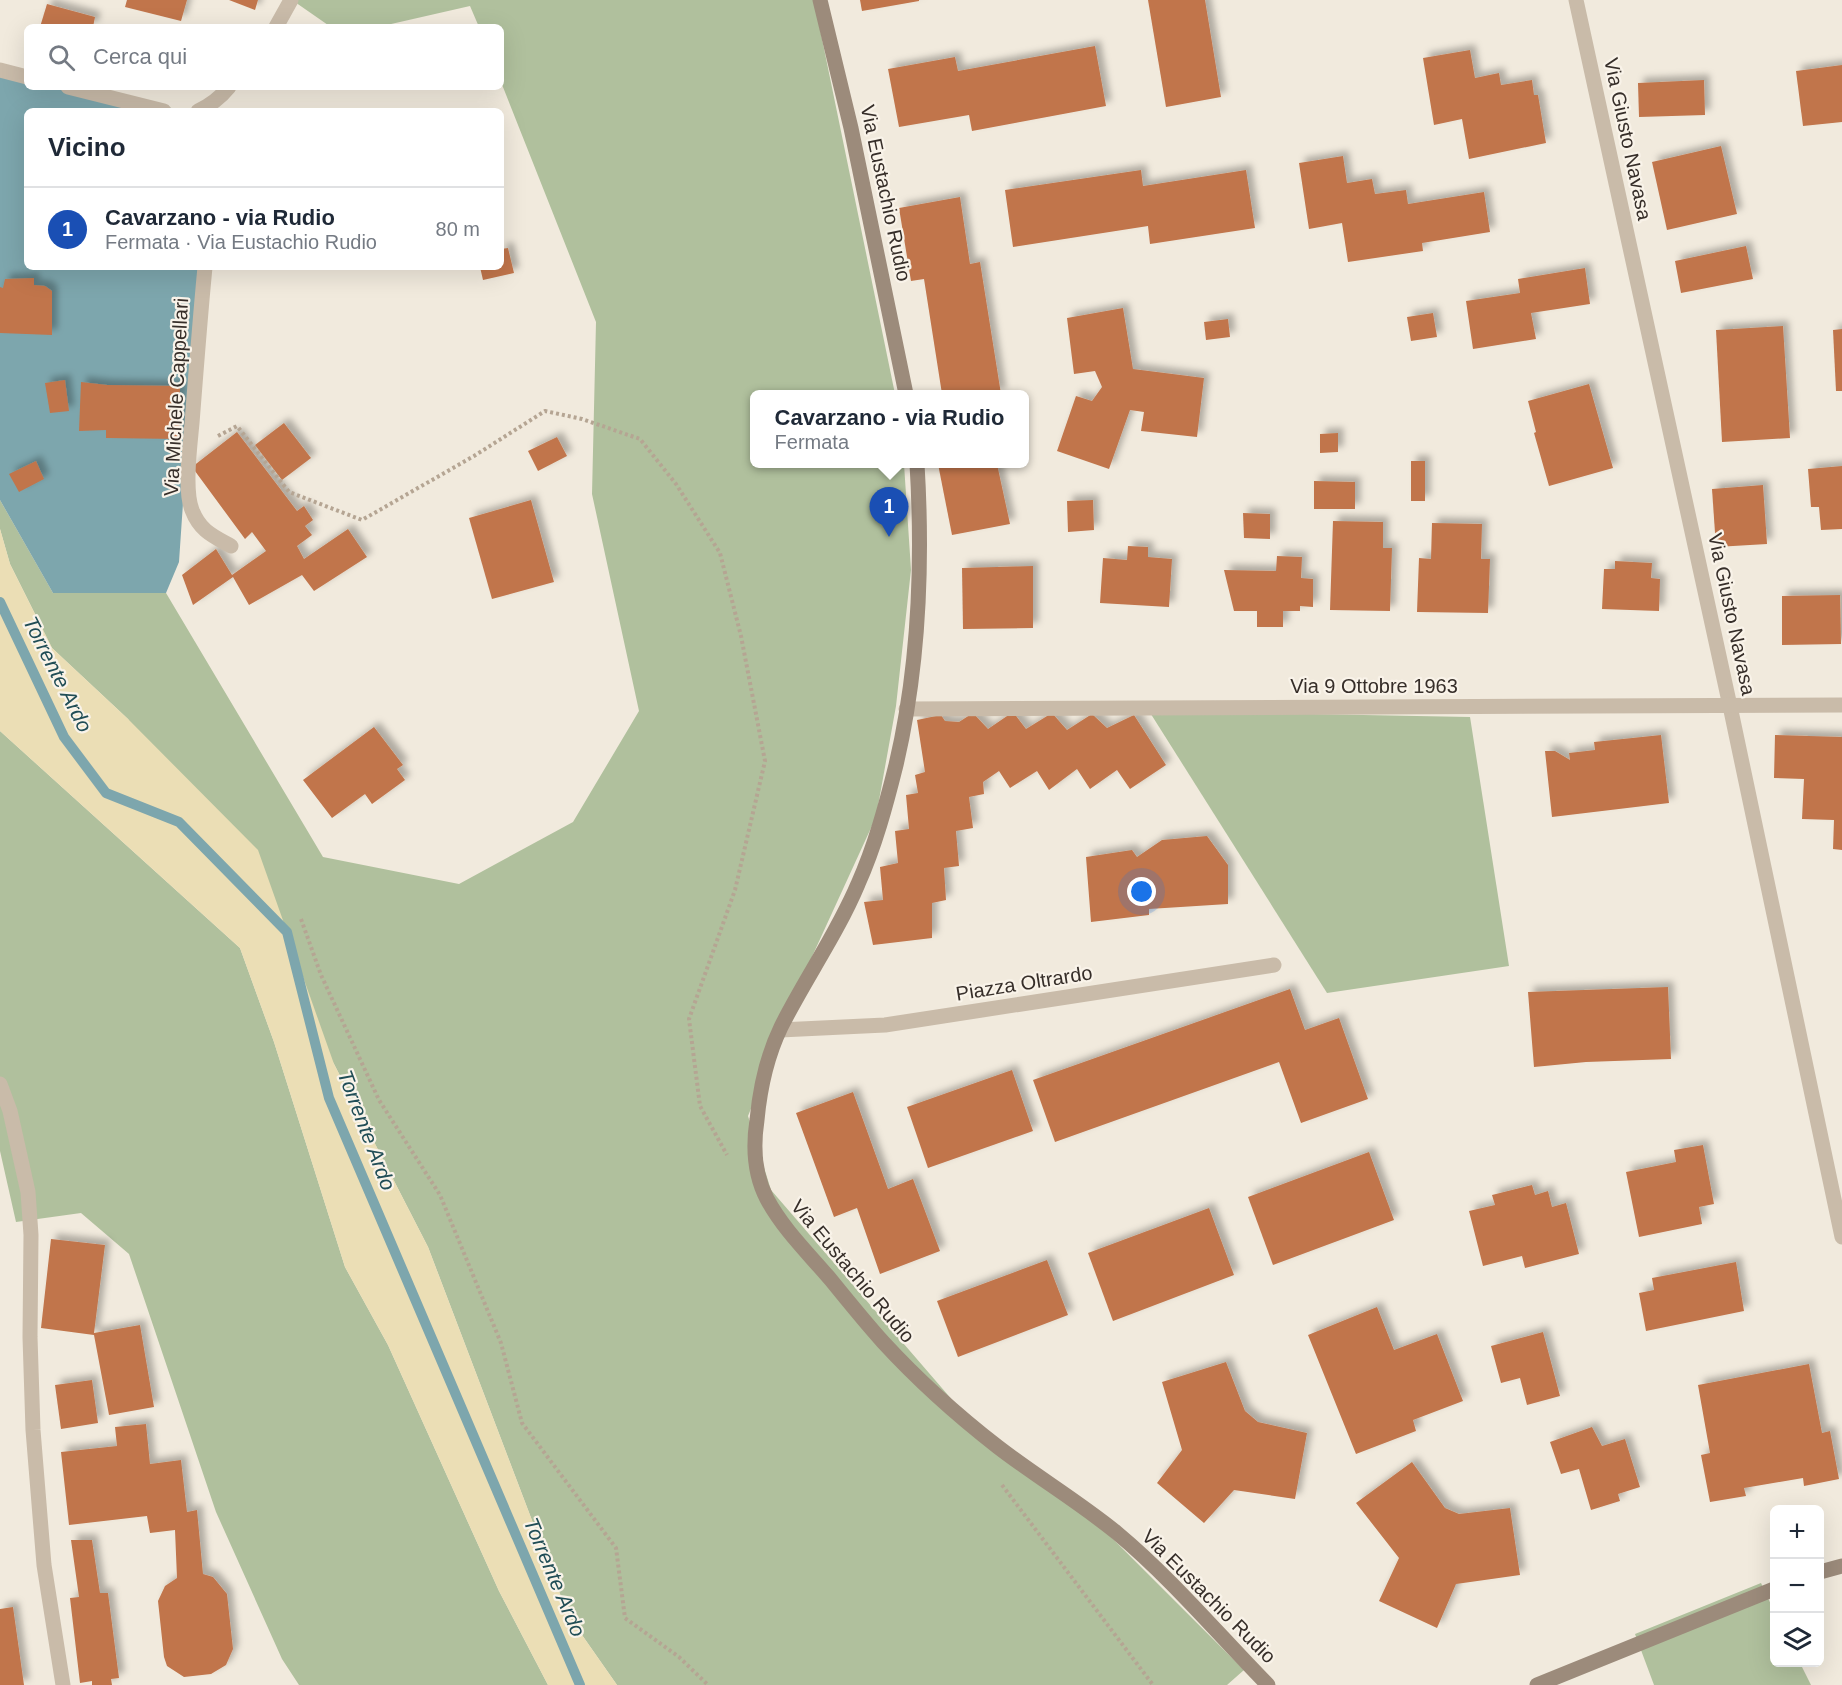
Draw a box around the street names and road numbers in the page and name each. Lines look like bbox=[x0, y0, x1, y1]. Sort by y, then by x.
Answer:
street label: Via Giusto Navasa bbox=[1600, 56, 1656, 223]
street label: Via Eustachio Rudio bbox=[857, 103, 915, 283]
street label: Via Michele Cappellari bbox=[160, 297, 192, 497]
street label: Via Giusto Navasa bbox=[1704, 531, 1760, 698]
street label: Via 9 Ottobre 1963 bbox=[1290, 675, 1458, 697]
street label: Piazza Oltrardo bbox=[954, 961, 1094, 1005]
street label: Via Eustachio Rudio bbox=[787, 1195, 919, 1347]
street label: Via Eustachio Rudio bbox=[1138, 1525, 1280, 1667]

